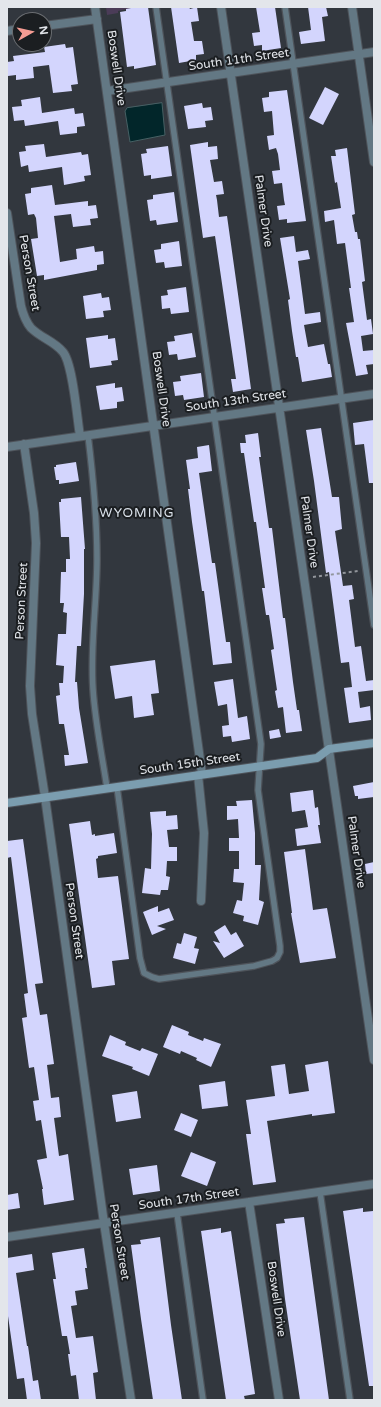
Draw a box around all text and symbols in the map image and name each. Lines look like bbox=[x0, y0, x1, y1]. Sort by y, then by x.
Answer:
north arrow bbox=[12, 12, 52, 52]
text: N bbox=[36, 25, 50, 36]
street label: Boswell Drive bbox=[104, 29, 128, 107]
street label: South 11th Street bbox=[188, 46, 290, 74]
street label: Palmer Drive bbox=[251, 174, 275, 248]
street label: Person Street bbox=[15, 234, 43, 312]
street label: Boswell Drive bbox=[149, 350, 173, 428]
street label: South 13th Street bbox=[185, 387, 287, 415]
street label: Palmer Drive bbox=[297, 495, 321, 569]
district label: WYOMING bbox=[99, 506, 175, 522]
street label: Person Street bbox=[13, 562, 31, 640]
street label: South 15th Street bbox=[139, 750, 241, 778]
street label: Palmer Drive bbox=[344, 815, 368, 889]
street label: Person Street bbox=[62, 882, 86, 960]
street label: South 17th Street bbox=[138, 1185, 240, 1213]
street label: Person Street bbox=[106, 1203, 132, 1281]
street label: Boswell Drive bbox=[264, 1260, 288, 1338]

